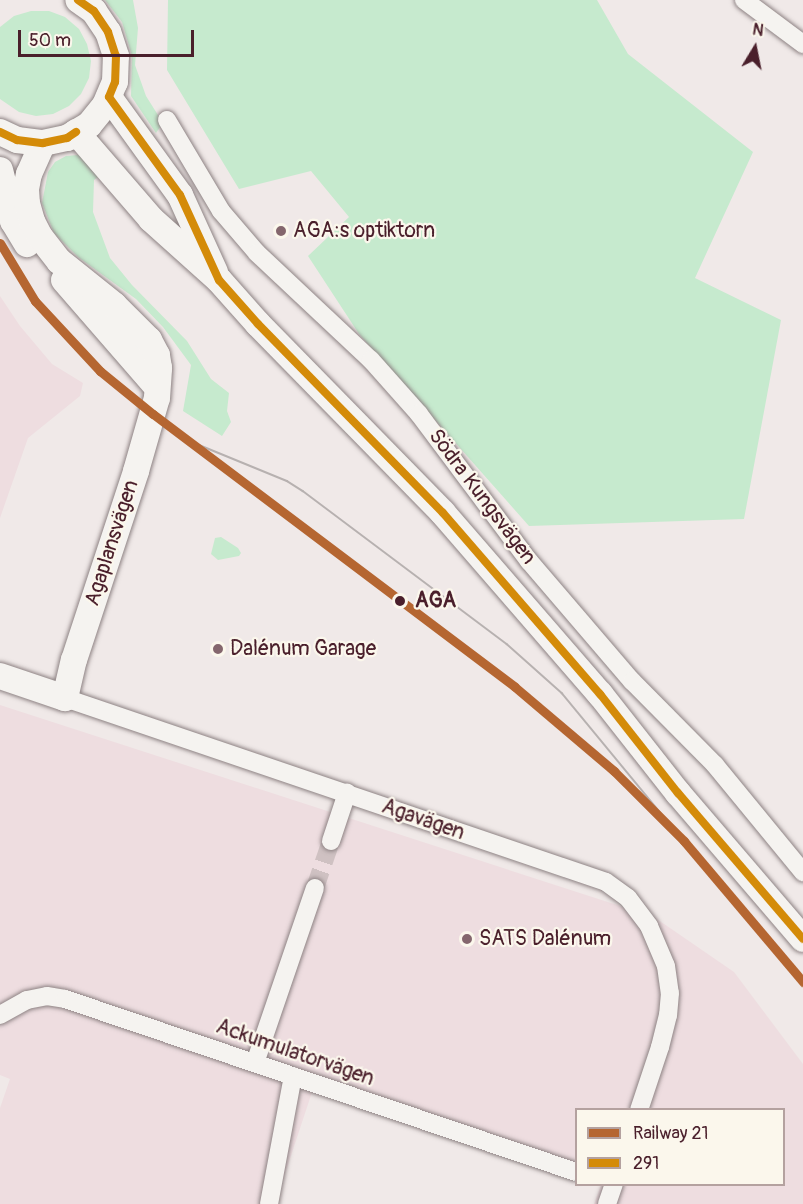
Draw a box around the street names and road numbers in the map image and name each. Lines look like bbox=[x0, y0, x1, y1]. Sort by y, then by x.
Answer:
street label: Södra Kungsvägen bbox=[423, 424, 541, 570]
street label: Agaplansvägen bbox=[80, 477, 144, 609]
street label: Agavägen bbox=[378, 794, 468, 846]
street label: Ackumulatorvägen bbox=[213, 1014, 377, 1092]

